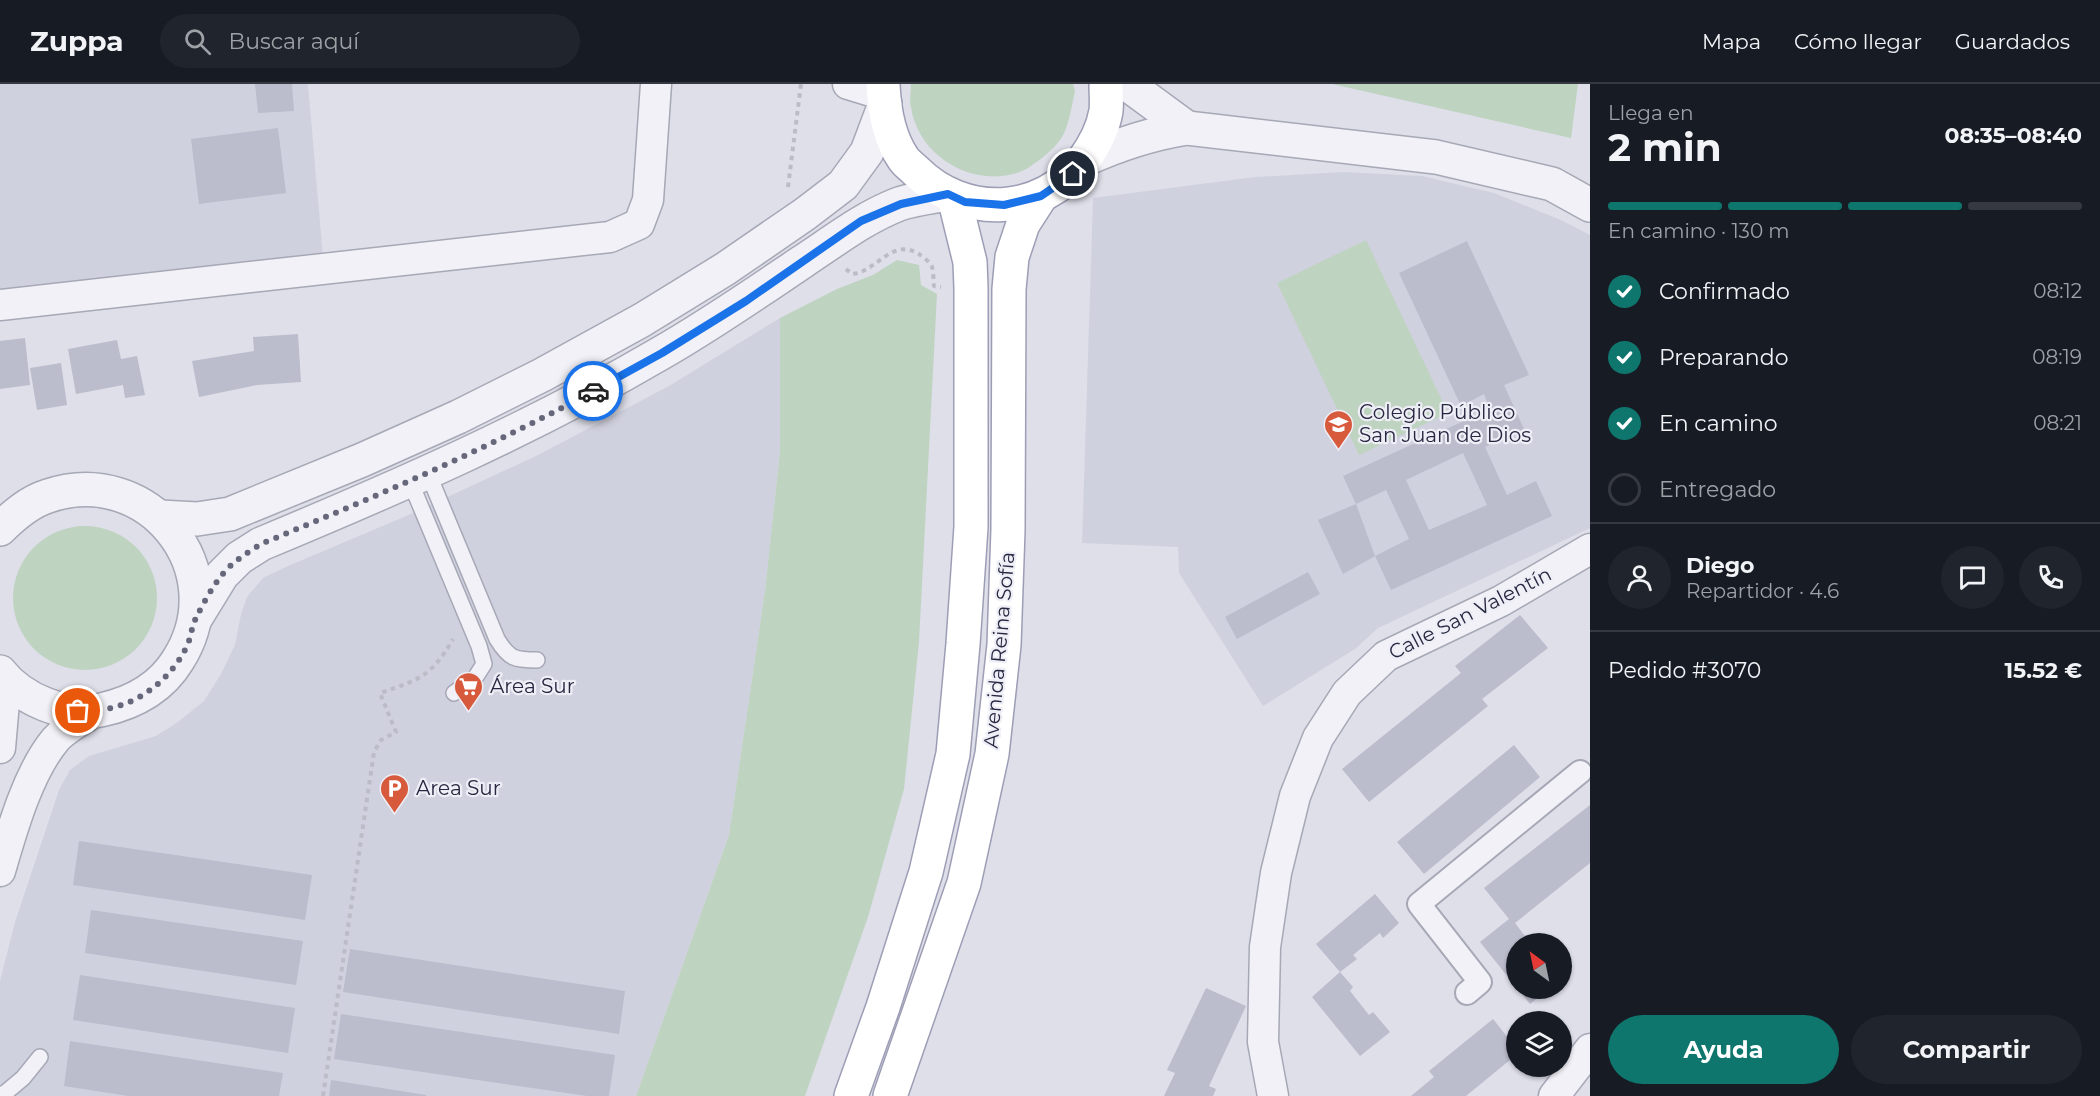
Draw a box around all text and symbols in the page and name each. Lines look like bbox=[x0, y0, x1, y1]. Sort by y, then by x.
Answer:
search box bbox=[160, 14, 580, 68]
text: Zuppa bbox=[30, 24, 124, 58]
icon: search bbox=[181, 25, 214, 58]
text: Buscar aquí bbox=[229, 28, 359, 55]
text: Mapa bbox=[1702, 29, 1761, 54]
text: Cómo llegar bbox=[1794, 29, 1922, 54]
text: Guardados bbox=[1955, 29, 2070, 54]
text: Llega en bbox=[1608, 101, 1694, 125]
text: 08:35–08:40 bbox=[1944, 122, 2082, 149]
text: 2 min bbox=[1608, 123, 1722, 171]
pin bbox=[1047, 148, 1098, 199]
icon: home bbox=[1056, 157, 1089, 190]
text: En camino · 130 m bbox=[1608, 219, 1790, 243]
icon: check bbox=[1608, 275, 1641, 308]
text: Confirmado bbox=[1659, 278, 1790, 305]
text: 08:12 bbox=[2033, 279, 2082, 303]
icon: check bbox=[1608, 341, 1641, 374]
text: Preparando bbox=[1659, 344, 1788, 371]
text: 08:19 bbox=[2032, 345, 2082, 369]
courier bbox=[563, 361, 623, 421]
icon: car bbox=[577, 375, 610, 408]
place label: Colegio Público San Juan de Dios bbox=[1359, 400, 1531, 447]
icon: check bbox=[1608, 407, 1641, 440]
school or university icon: Colegio Público San Juan de Dios bbox=[1322, 408, 1354, 450]
text: En camino bbox=[1659, 410, 1778, 437]
text: 08:21 bbox=[2033, 411, 2082, 435]
text: Entregado bbox=[1659, 476, 1776, 503]
button: person bbox=[1608, 546, 1671, 609]
button: chat bbox=[1941, 546, 2004, 609]
button: phone bbox=[2019, 546, 2082, 609]
street label: Avenida Reina Sofía bbox=[978, 551, 1020, 749]
text: Diego bbox=[1686, 552, 1755, 579]
street label: Calle San Valentín bbox=[1385, 562, 1555, 664]
text: Repartidor · 4.6 bbox=[1686, 579, 1839, 603]
text: Pedido #3070 bbox=[1608, 657, 1761, 684]
text: 15.52 € bbox=[2004, 657, 2082, 684]
supermarket icon: Área Sur bbox=[453, 670, 485, 712]
place label: Área Sur bbox=[490, 674, 575, 698]
pin bbox=[52, 685, 103, 736]
icon: bag bbox=[61, 694, 94, 727]
parking icon: Area Sur bbox=[379, 772, 411, 814]
place label: Area Sur bbox=[416, 776, 501, 800]
north arrow bbox=[1506, 933, 1572, 999]
map controls bbox=[1506, 933, 1572, 1077]
button: layers bbox=[1506, 1011, 1572, 1077]
button: Ayuda bbox=[1608, 1015, 1839, 1084]
button: Compartir bbox=[1851, 1015, 2082, 1084]

